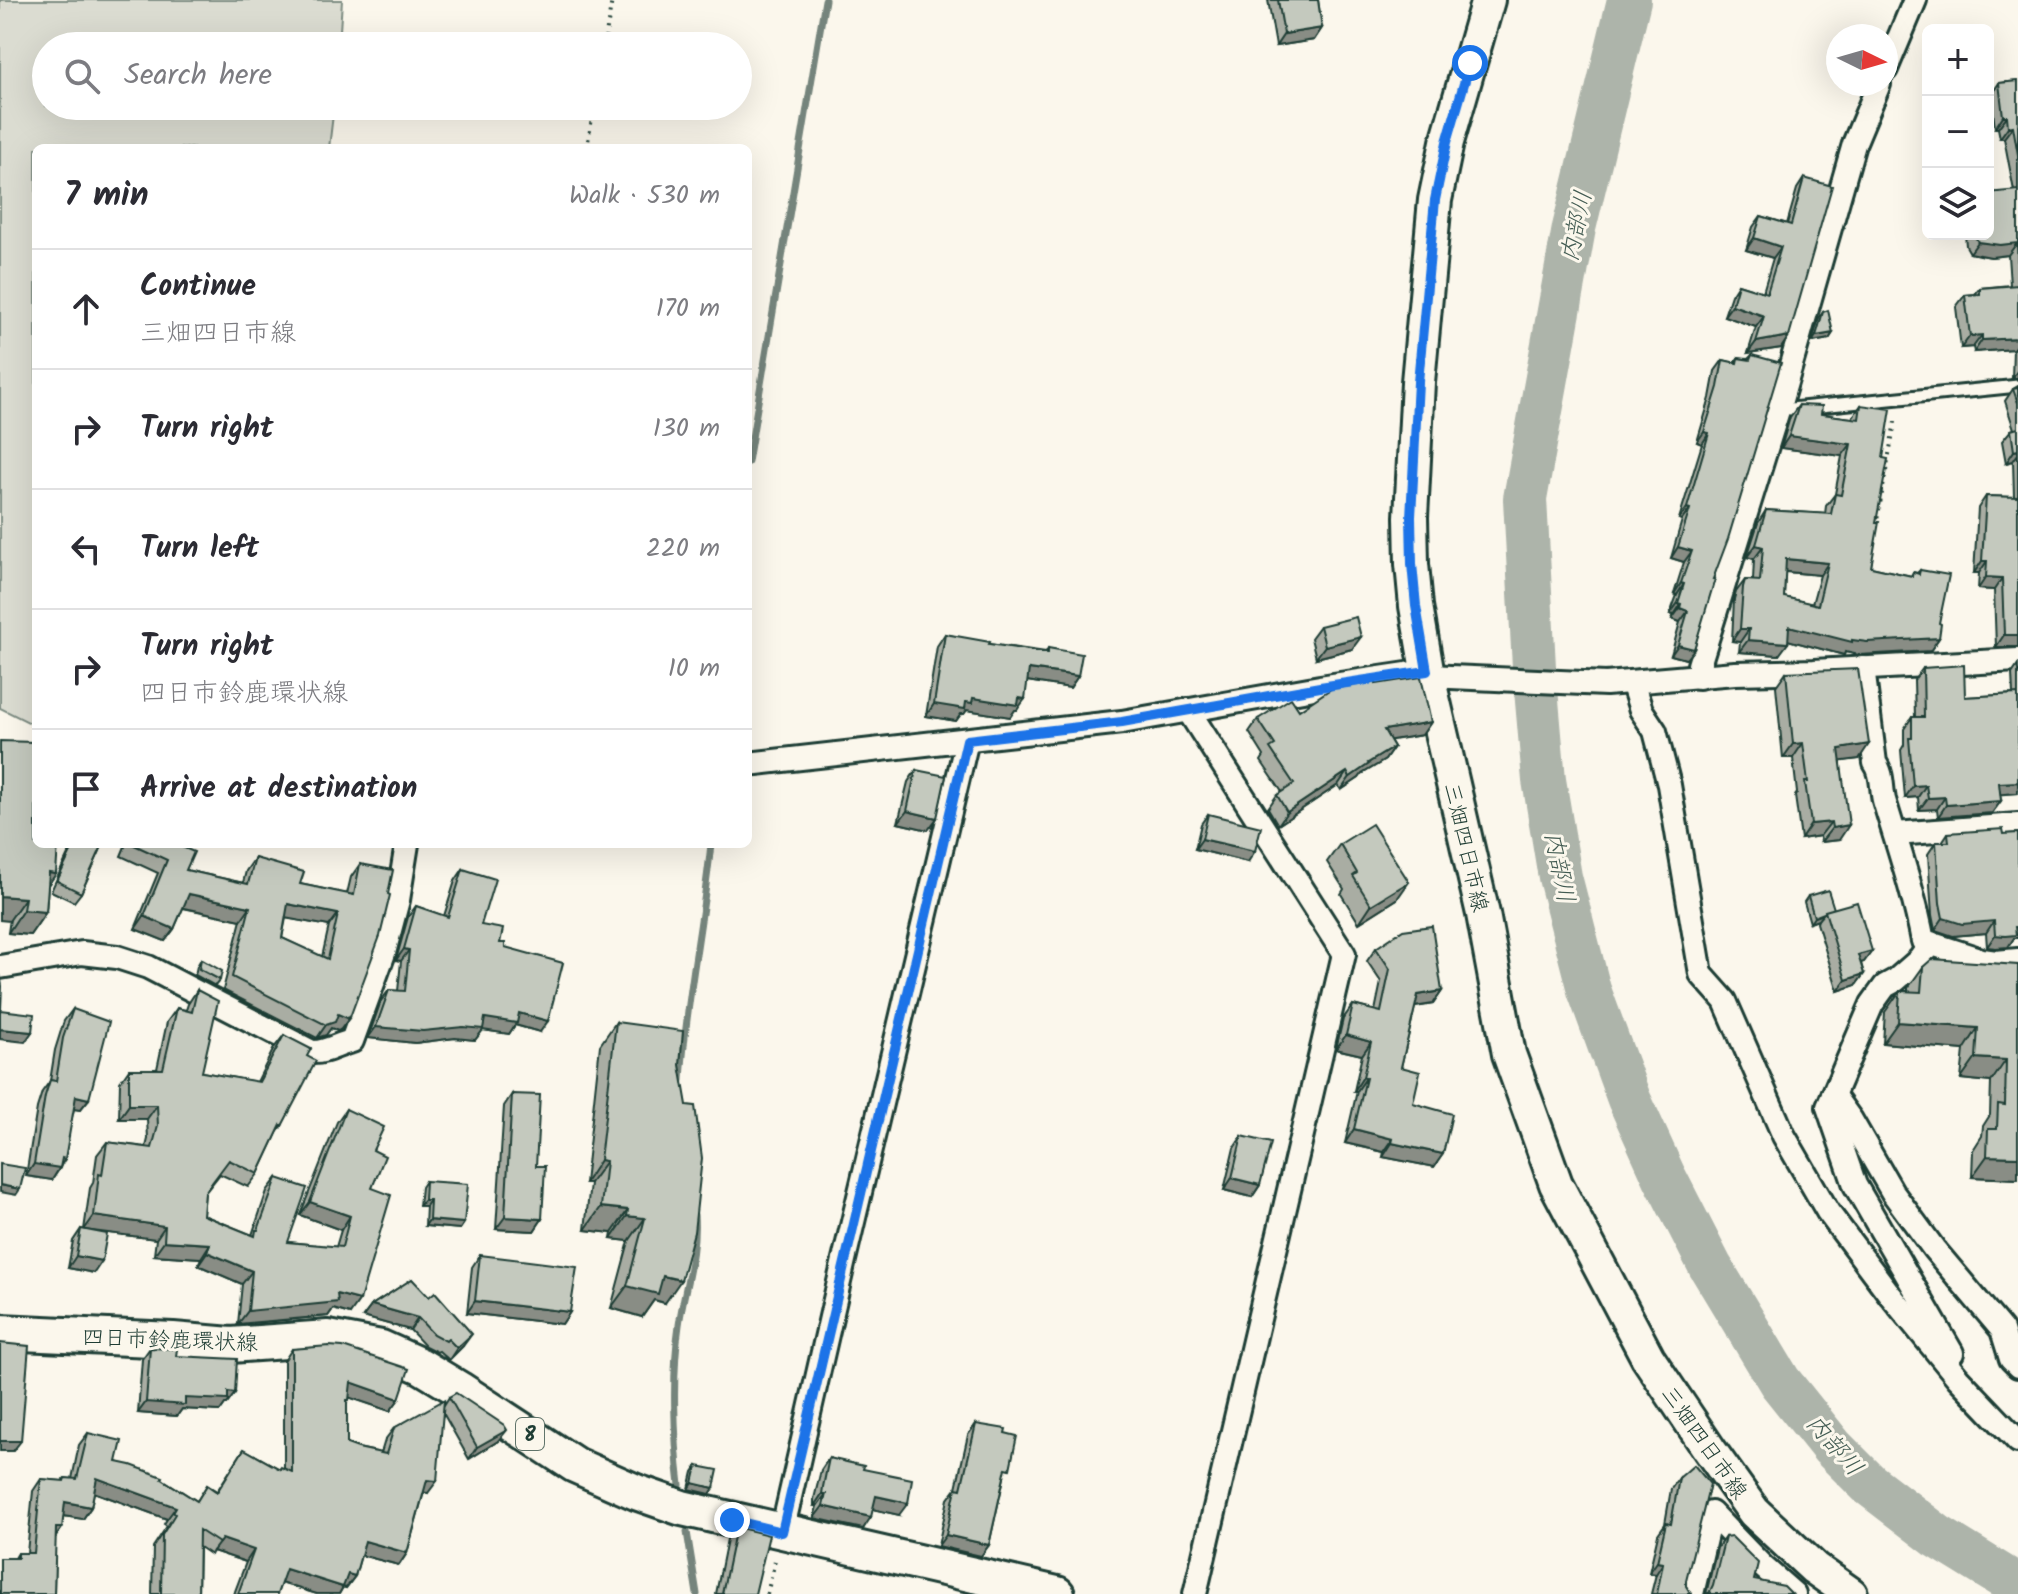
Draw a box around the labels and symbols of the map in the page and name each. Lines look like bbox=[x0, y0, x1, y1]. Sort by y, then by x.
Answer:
north arrow bbox=[1826, 24, 1898, 96]
route start bbox=[1452, 45, 1488, 81]
water label: 内部川 bbox=[1551, 187, 1604, 266]
street label: 三畑四日市線 bbox=[1433, 779, 1496, 916]
water label: 内部川 bbox=[1533, 828, 1585, 906]
street label: 四日市鈴鹿環状線 bbox=[81, 1321, 258, 1362]
street label: 三畑四日市線 bbox=[1651, 1379, 1755, 1508]
water label: 内部川 bbox=[1796, 1406, 1872, 1486]
road number: 8 bbox=[516, 1418, 544, 1450]
route end bbox=[714, 1502, 750, 1538]

